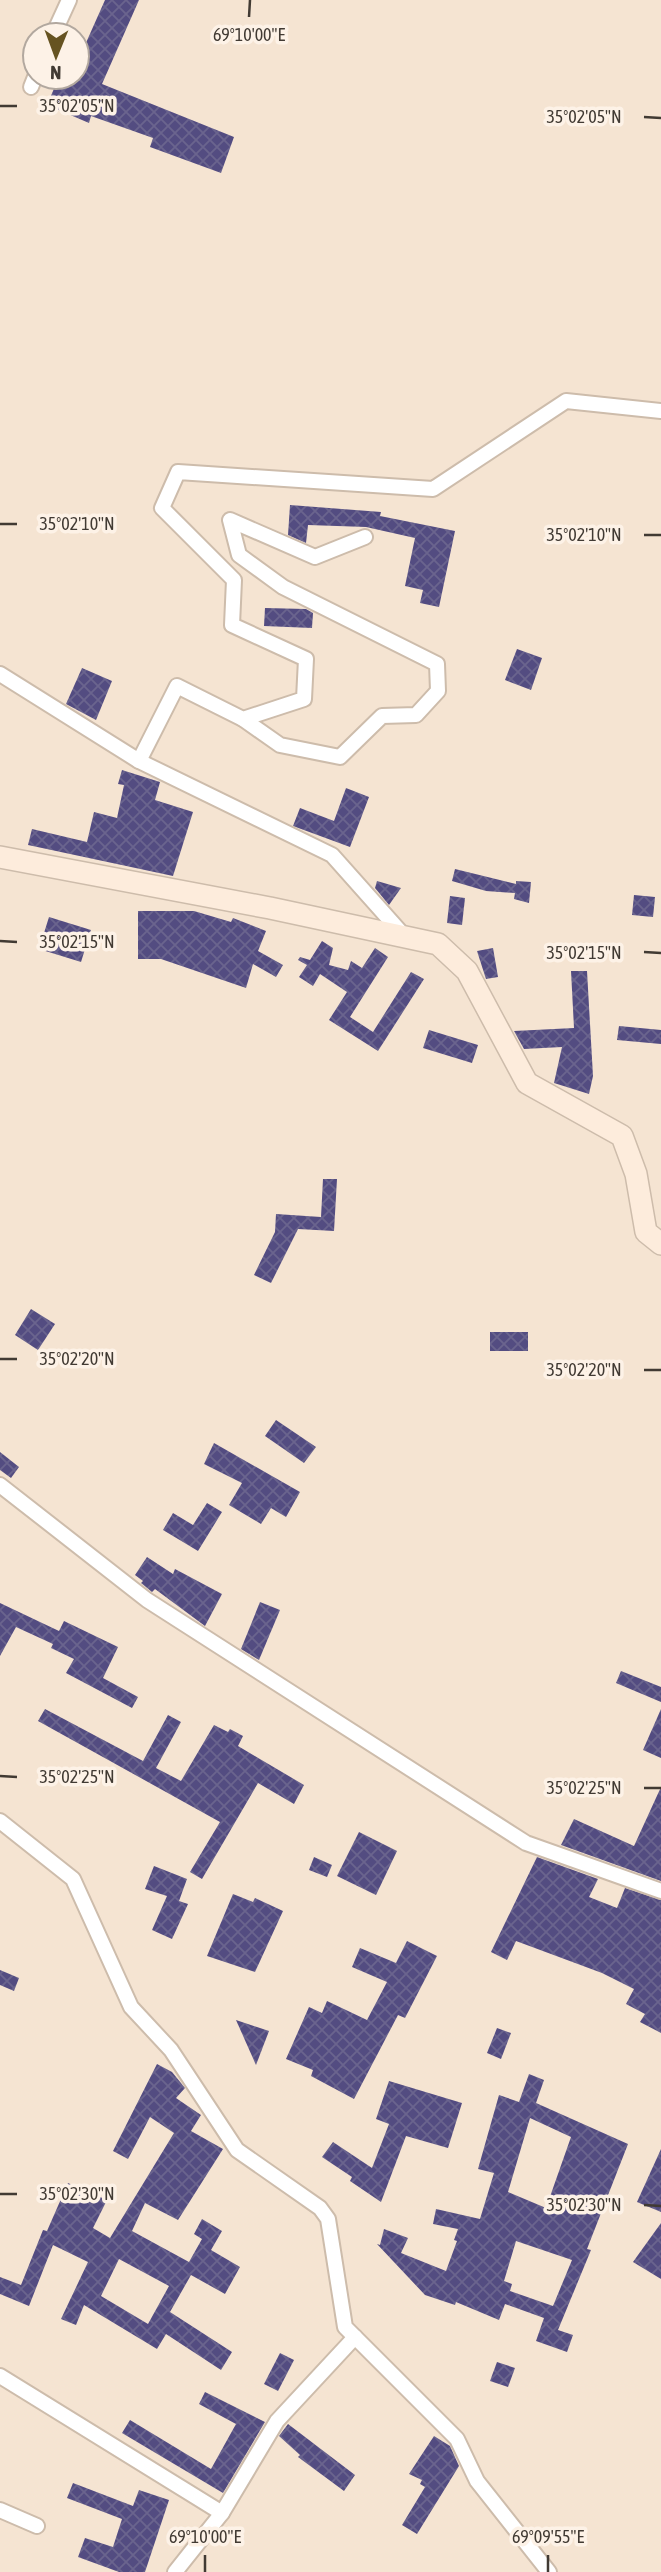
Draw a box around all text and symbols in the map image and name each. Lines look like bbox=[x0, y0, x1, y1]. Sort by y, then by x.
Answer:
north arrow bbox=[21, 21, 91, 91]
text: 69°10'00"E bbox=[213, 24, 285, 45]
text: N bbox=[50, 62, 62, 84]
text: 35°02'05"N bbox=[39, 95, 115, 116]
text: 35°02'05"N bbox=[546, 106, 622, 127]
text: 35°02'10"N bbox=[39, 513, 115, 534]
text: 35°02'10"N bbox=[546, 524, 622, 545]
text: 35°02'15"N bbox=[39, 931, 115, 952]
text: 35°02'15"N bbox=[546, 942, 622, 963]
text: 35°02'20"N bbox=[39, 1348, 115, 1369]
text: 35°02'20"N bbox=[546, 1359, 622, 1380]
text: 35°02'25"N bbox=[39, 1766, 115, 1787]
text: 35°02'25"N bbox=[546, 1777, 622, 1798]
text: 35°02'30"N bbox=[39, 2183, 115, 2204]
text: 35°02'30"N bbox=[546, 2194, 622, 2215]
text: 69°10'00"E bbox=[169, 2526, 241, 2547]
text: 69°09'55"E bbox=[512, 2526, 584, 2547]

